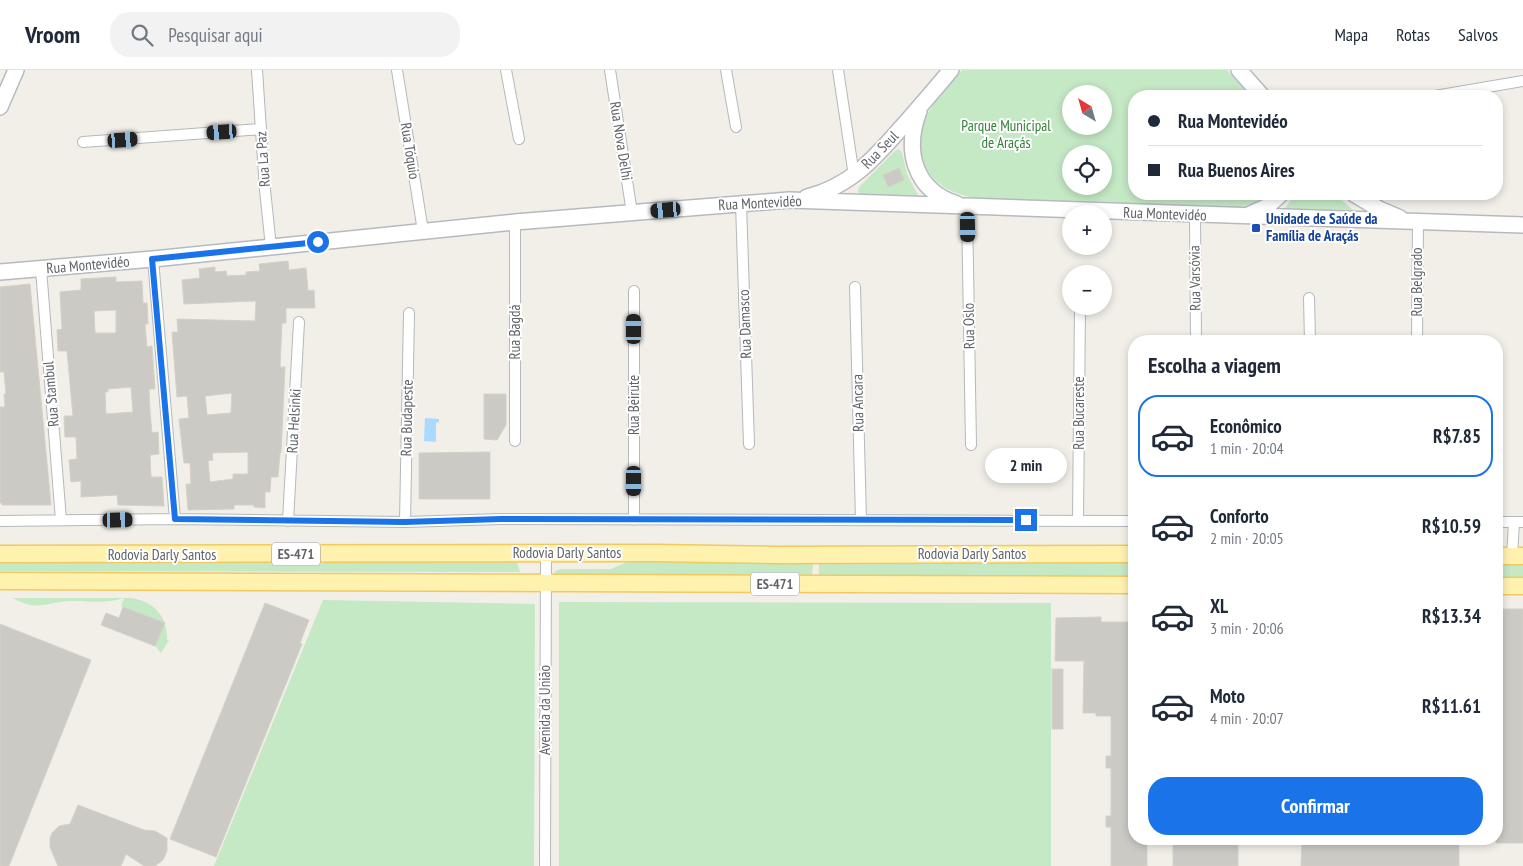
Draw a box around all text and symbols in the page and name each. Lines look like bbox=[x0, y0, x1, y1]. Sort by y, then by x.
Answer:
search box bbox=[110, 12, 460, 57]
text: Vroom bbox=[25, 19, 80, 50]
icon: search bbox=[128, 21, 156, 49]
text: Pesquisar aqui bbox=[168, 23, 263, 47]
text: Mapa bbox=[1334, 23, 1368, 46]
text: Rotas bbox=[1396, 23, 1430, 46]
text: Salvos bbox=[1458, 23, 1498, 46]
north arrow bbox=[1062, 85, 1112, 135]
map controls bbox=[1062, 85, 1112, 315]
street label: Rua Nova Delhi bbox=[606, 100, 637, 182]
text: Rua Montevidéo bbox=[1178, 109, 1288, 133]
park label: Parque Municipal de Araçás bbox=[961, 116, 1051, 152]
street label: Rua Tóquio bbox=[397, 121, 424, 181]
car bbox=[206, 123, 237, 141]
street label: Rua Seul bbox=[857, 126, 903, 173]
car bbox=[107, 131, 138, 149]
street label: Rua La Paz bbox=[251, 131, 274, 188]
button: locate bbox=[1062, 145, 1112, 195]
text: Rua Buenos Aires bbox=[1178, 158, 1295, 182]
street label: Rua Montevidéo bbox=[718, 191, 802, 214]
car bbox=[650, 201, 681, 219]
street label: Rua Montevidéo bbox=[1123, 203, 1207, 224]
button: + bbox=[1062, 205, 1112, 255]
place label: Unidade de Saúde da Família de Araçás bbox=[1266, 209, 1378, 245]
car bbox=[960, 212, 975, 242]
marker: Unidade de Saúde da Família de Araçás bbox=[1250, 222, 1262, 234]
route start bbox=[307, 231, 329, 253]
street label: Rua Varsóvia bbox=[1184, 245, 1205, 311]
street label: Rua Belgrado bbox=[1407, 247, 1426, 317]
street label: Rua Montevidéo bbox=[45, 251, 130, 278]
button: − bbox=[1062, 265, 1112, 315]
street label: Rua Damasco bbox=[734, 289, 755, 359]
street label: Rua Oslo bbox=[959, 303, 978, 349]
street label: Rua Bagdá bbox=[505, 305, 524, 359]
car bbox=[626, 314, 641, 344]
text: Escolha a viagem bbox=[1148, 351, 1281, 379]
street label: Rua Stambul bbox=[38, 360, 63, 428]
street label: Rua Ancara bbox=[847, 374, 868, 432]
street label: Rua Beirute bbox=[624, 375, 643, 435]
street label: Rua Bucareste bbox=[1069, 376, 1088, 450]
street label: Rua Budapeste bbox=[396, 379, 417, 457]
street label: Rua Helsinki bbox=[282, 388, 305, 454]
icon: car bbox=[1150, 414, 1195, 459]
text: Econômico bbox=[1210, 414, 1282, 438]
text: R$7.85 bbox=[1433, 424, 1481, 448]
text: 1 min · 20:04 bbox=[1210, 438, 1284, 458]
callout: 2 min bbox=[985, 448, 1067, 482]
text: 2 min bbox=[1010, 455, 1042, 475]
car bbox=[626, 466, 641, 496]
icon: car bbox=[1150, 504, 1195, 549]
text: Conforto bbox=[1210, 504, 1269, 528]
route end bbox=[1015, 509, 1037, 531]
car bbox=[102, 512, 133, 528]
text: R$10.59 bbox=[1422, 514, 1481, 538]
text: 2 min · 20:05 bbox=[1210, 528, 1284, 548]
road number: ES-471 bbox=[272, 542, 320, 566]
street label: Rodovia Darly Santos bbox=[513, 543, 621, 562]
street label: Rodovia Darly Santos bbox=[918, 544, 1026, 563]
street label: Rodovia Darly Santos bbox=[108, 545, 216, 564]
road number: ES-471 bbox=[751, 572, 799, 596]
icon: car bbox=[1150, 594, 1195, 639]
text: XL bbox=[1210, 594, 1228, 618]
text: R$13.34 bbox=[1422, 604, 1481, 628]
text: 3 min · 20:06 bbox=[1210, 618, 1284, 638]
street label: Avenida da União bbox=[535, 665, 554, 755]
icon: car bbox=[1150, 684, 1195, 729]
text: Moto bbox=[1210, 684, 1245, 708]
text: R$11.61 bbox=[1422, 694, 1481, 718]
text: 4 min · 20:07 bbox=[1210, 708, 1284, 728]
button: Confirmar bbox=[1148, 777, 1483, 835]

